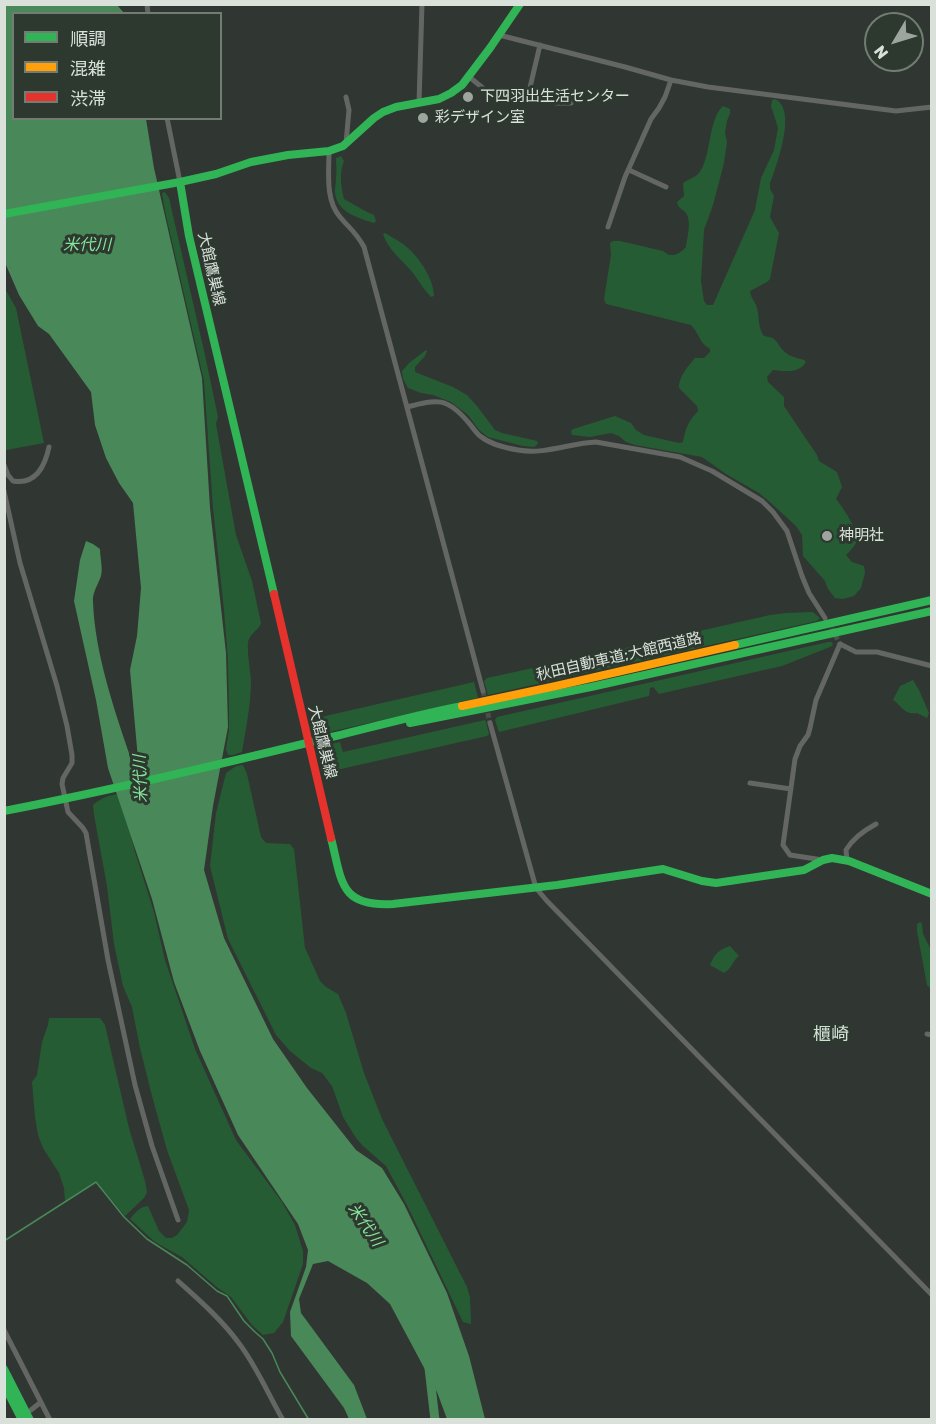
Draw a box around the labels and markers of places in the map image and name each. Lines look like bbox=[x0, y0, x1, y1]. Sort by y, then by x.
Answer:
place label: 下四羽出生活センター bbox=[480, 88, 630, 106]
marker: 下四羽出生活センター bbox=[461, 90, 475, 104]
place label: 彩デザイン室 bbox=[435, 109, 525, 127]
marker: 彩デザイン室 bbox=[416, 111, 430, 125]
place label: 神明社 bbox=[839, 527, 884, 545]
marker: 神明社 bbox=[820, 529, 834, 543]

